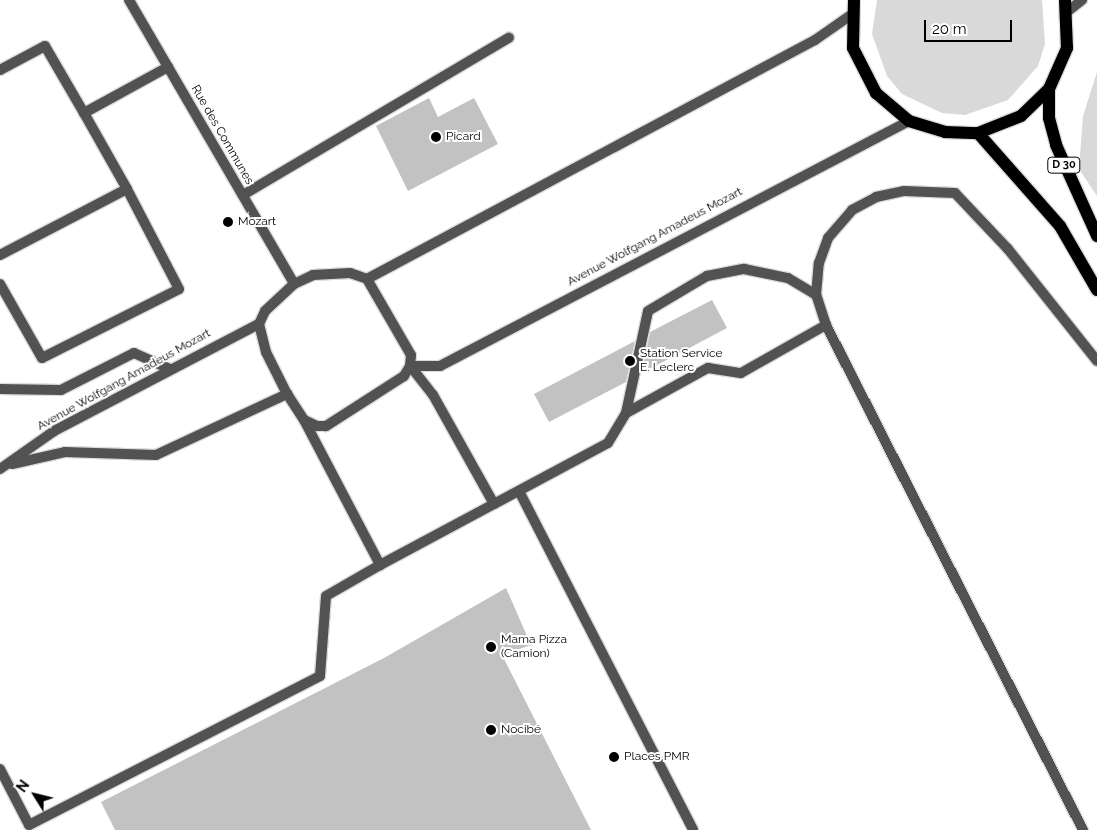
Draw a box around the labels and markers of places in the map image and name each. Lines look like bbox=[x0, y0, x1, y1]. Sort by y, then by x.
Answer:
place label: Picard bbox=[446, 130, 481, 144]
marker: Picard bbox=[430, 131, 442, 143]
place label: Mozart bbox=[238, 215, 276, 229]
marker: Mozart bbox=[222, 216, 234, 228]
place label: Station Service E. Leclerc bbox=[640, 347, 723, 375]
marker: Station Service E. Leclerc bbox=[624, 355, 636, 367]
place label: Mama Pizza (Camion) bbox=[501, 633, 567, 661]
marker: Mama Pizza (Camion) bbox=[485, 641, 497, 653]
place label: Nocibé bbox=[501, 723, 541, 737]
marker: Nocibé bbox=[485, 724, 497, 736]
place label: Places PMR bbox=[624, 750, 690, 764]
marker: Places PMR bbox=[608, 751, 620, 763]

